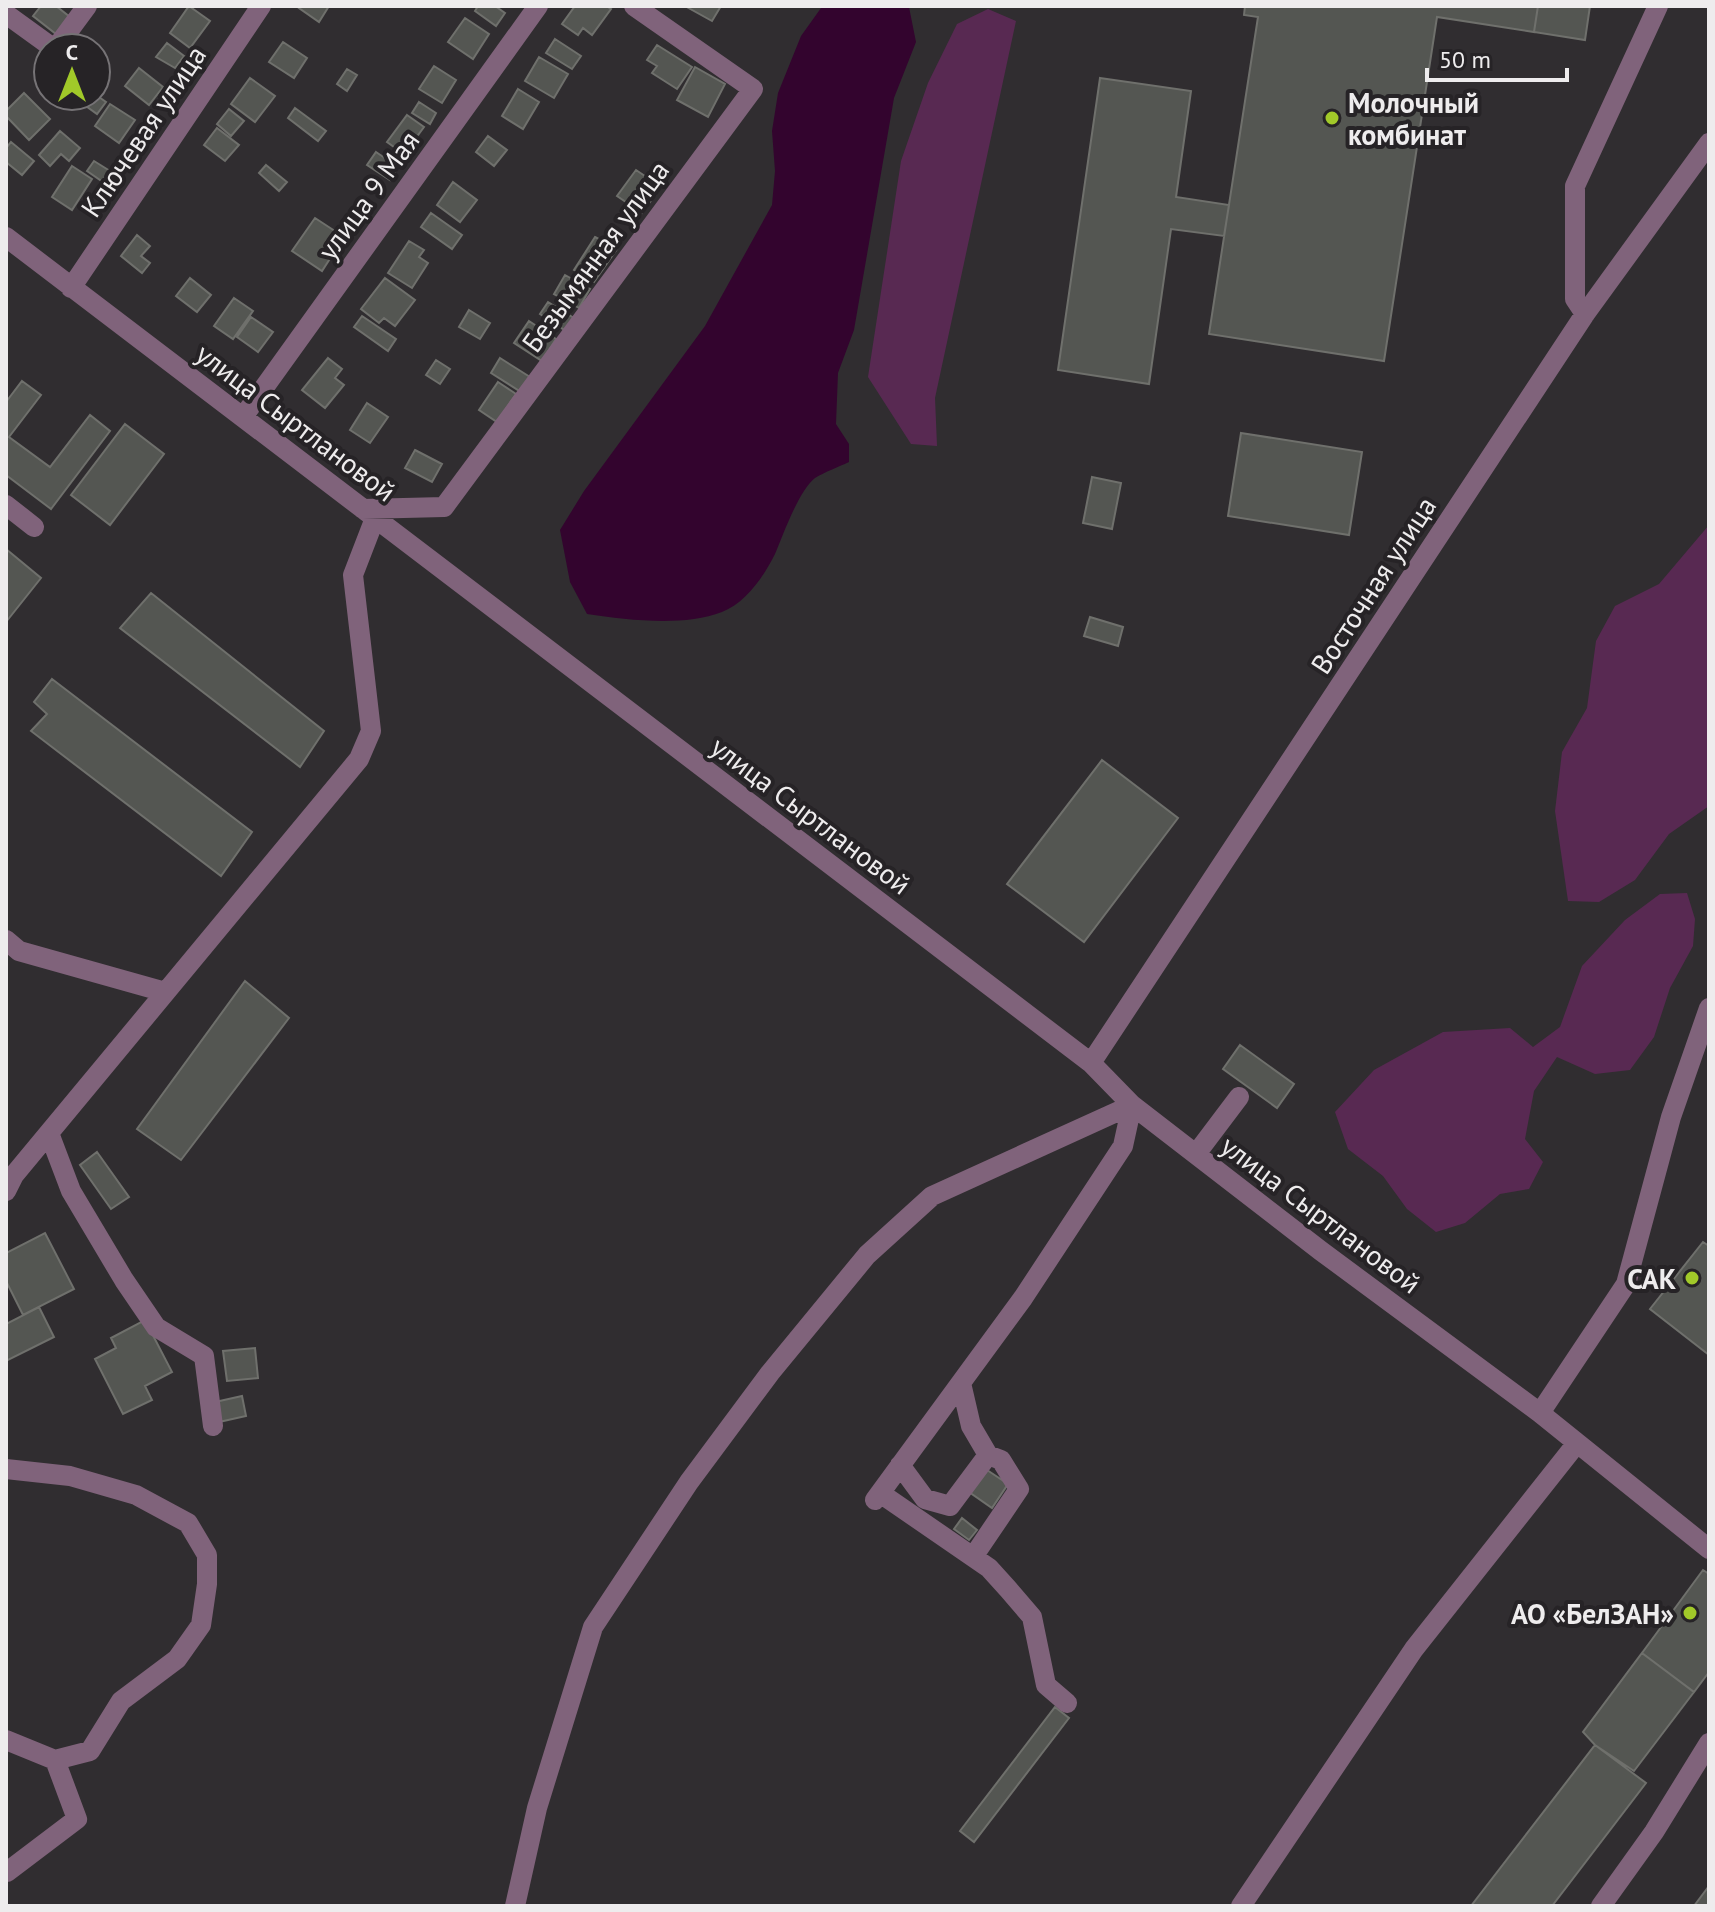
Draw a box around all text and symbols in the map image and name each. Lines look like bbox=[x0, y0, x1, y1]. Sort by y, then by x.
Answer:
north arrow bbox=[32, 32, 112, 112]
scale bar bbox=[1427, 32, 1567, 82]
text: С bbox=[66, 38, 78, 66]
street label: Ключевая улица bbox=[72, 38, 214, 224]
text: 50 m bbox=[1439, 44, 1491, 75]
place label: Молочный комбинат bbox=[1348, 84, 1479, 153]
marker: Молочный комбинат bbox=[1323, 109, 1341, 127]
street label: улица 9 Мая bbox=[309, 123, 427, 267]
street label: Безымянная улица bbox=[513, 153, 677, 359]
street label: улица Сыртлановой bbox=[189, 335, 403, 509]
street label: Восточная улица bbox=[1302, 489, 1444, 681]
street label: улица Сыртлановой bbox=[704, 728, 918, 902]
street label: улица Сыртлановой bbox=[1214, 1127, 1428, 1301]
place label: САК bbox=[1627, 1260, 1677, 1297]
marker: САК bbox=[1683, 1269, 1701, 1287]
place label: АО «БелЗАН» bbox=[1511, 1595, 1674, 1632]
marker: АО «БелЗАН» bbox=[1681, 1604, 1699, 1622]

